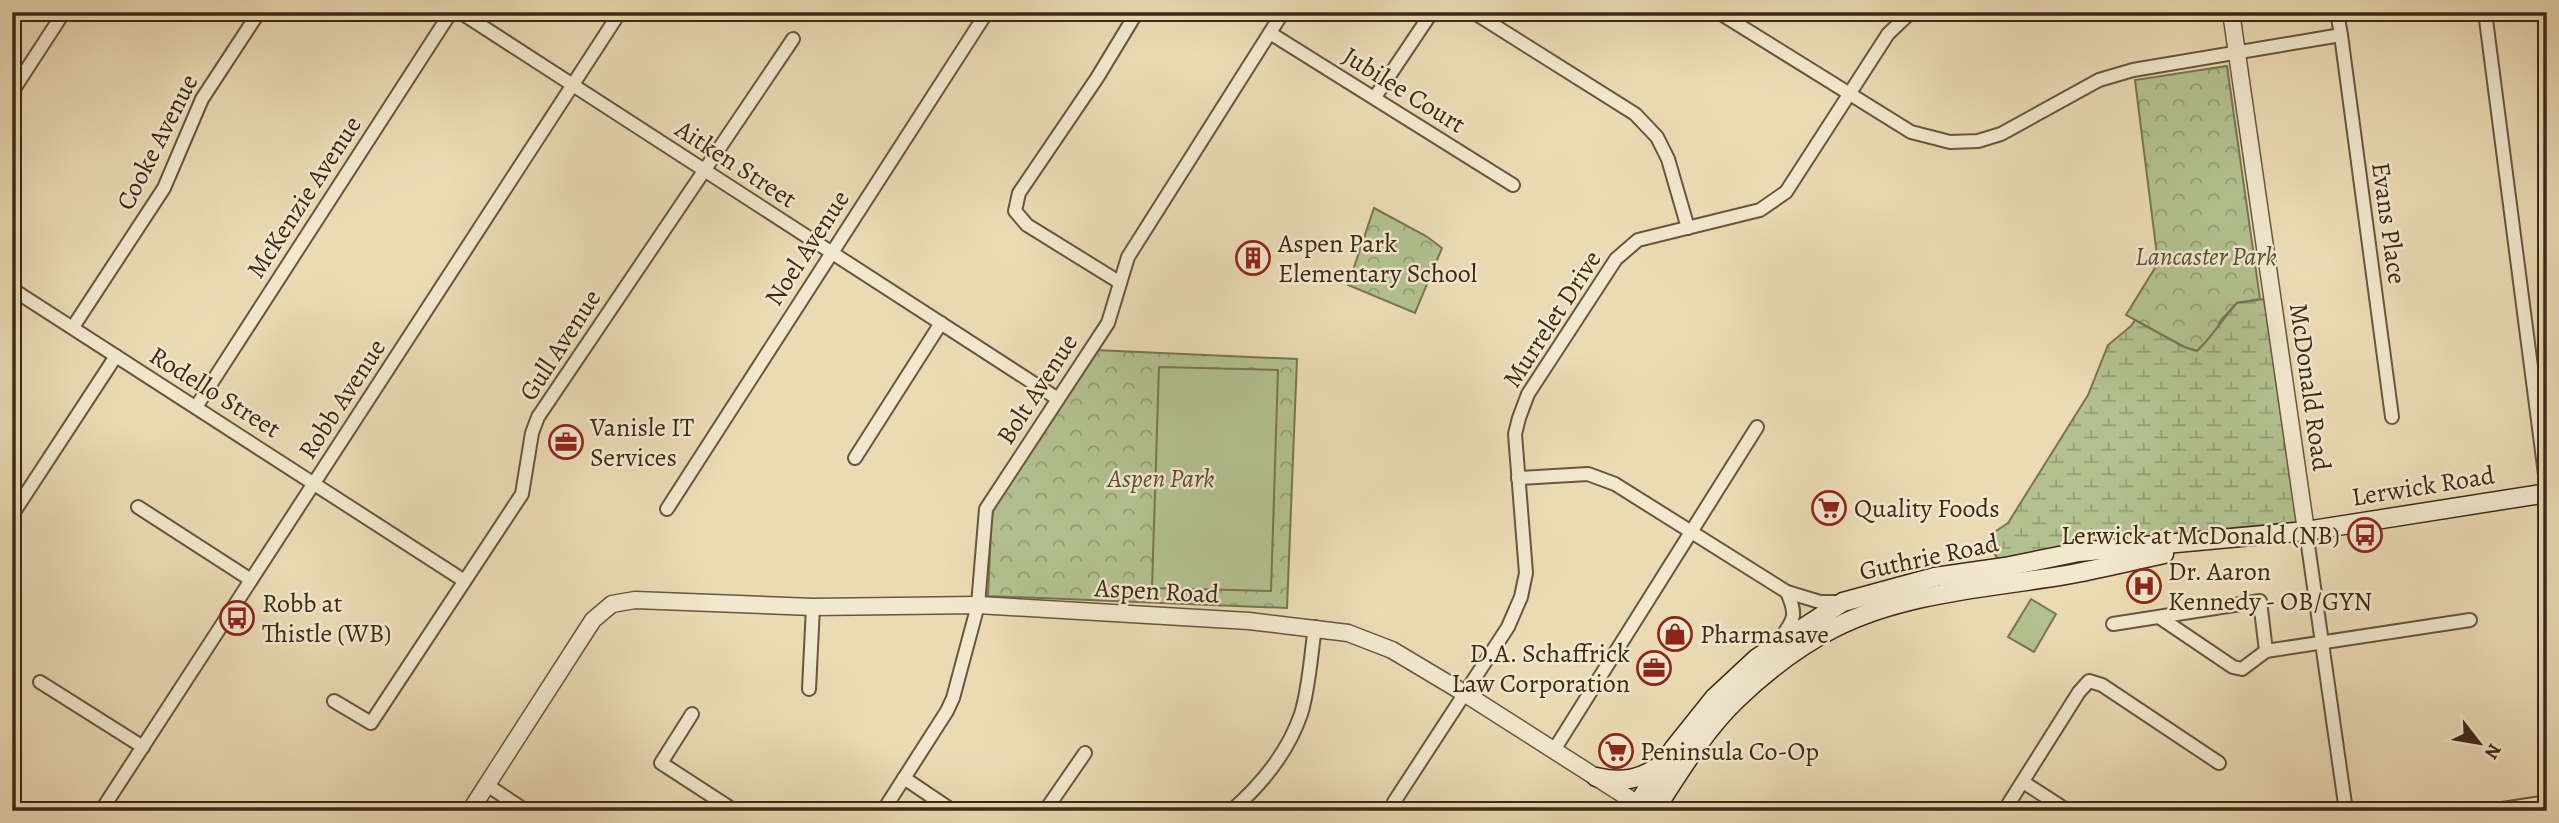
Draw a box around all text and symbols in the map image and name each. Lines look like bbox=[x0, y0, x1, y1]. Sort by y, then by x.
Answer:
street label: Jubilee Court bbox=[1336, 38, 1472, 142]
street label: Cooke Avenue bbox=[108, 68, 206, 216]
street label: McKenzie Avenue bbox=[238, 109, 370, 285]
street label: Aitken Street bbox=[668, 111, 804, 216]
street label: Evans Place bbox=[2363, 160, 2415, 286]
street label: Noel Avenue bbox=[756, 183, 858, 313]
place label: Aspen Park Elementary School bbox=[1277, 226, 1477, 291]
building icon: Aspen Park Elementary School bbox=[1234, 239, 1272, 277]
park label: Lancaster Park bbox=[2135, 239, 2277, 274]
street label: Murrelet Drive bbox=[1495, 244, 1609, 394]
street label: Gull Avenue bbox=[511, 283, 609, 407]
street label: McDonald Road bbox=[2281, 301, 2339, 473]
street label: Bolt Avenue bbox=[988, 327, 1086, 451]
street label: Robb Avenue bbox=[290, 332, 394, 466]
street label: Rodello Street bbox=[143, 338, 288, 446]
place label: Vanisle IT Services bbox=[589, 410, 694, 475]
office icon: Vanisle IT Services bbox=[547, 423, 585, 461]
street label: Lerwick Road bbox=[2349, 457, 2497, 515]
park label: Aspen Park bbox=[1105, 461, 1215, 496]
supermarket icon: Quality Foods bbox=[1810, 489, 1848, 527]
place label: Quality Foods bbox=[1854, 491, 2000, 526]
bus stop icon: Lerwick at McDonald (NB) bbox=[2346, 516, 2384, 554]
place label: Lerwick at McDonald (NB) bbox=[2061, 518, 2340, 553]
street label: Guthrie Road bbox=[1856, 525, 2002, 589]
place label: Dr. Aaron Kennedy - OB/GYN bbox=[2168, 554, 2372, 619]
hospital icon: Dr. Aaron Kennedy - OB/GYN bbox=[2125, 567, 2163, 605]
street label: Aspen Road bbox=[1093, 570, 1220, 612]
place label: Robb at Thistle (WB) bbox=[262, 586, 391, 651]
bus stop icon: Robb at Thistle (WB) bbox=[218, 599, 256, 637]
shop icon: Pharmasave bbox=[1656, 615, 1694, 653]
place label: Pharmasave bbox=[1700, 617, 1829, 652]
place label: D.A. Schaffrick Law Corporation bbox=[1451, 636, 1630, 701]
office icon: D.A. Schaffrick Law Corporation bbox=[1635, 649, 1673, 687]
north arrow bbox=[2444, 708, 2514, 778]
supermarket icon: Peninsula Co-Op bbox=[1597, 732, 1635, 770]
place label: Peninsula Co-Op bbox=[1640, 734, 1819, 769]
text: N bbox=[2478, 739, 2507, 764]

